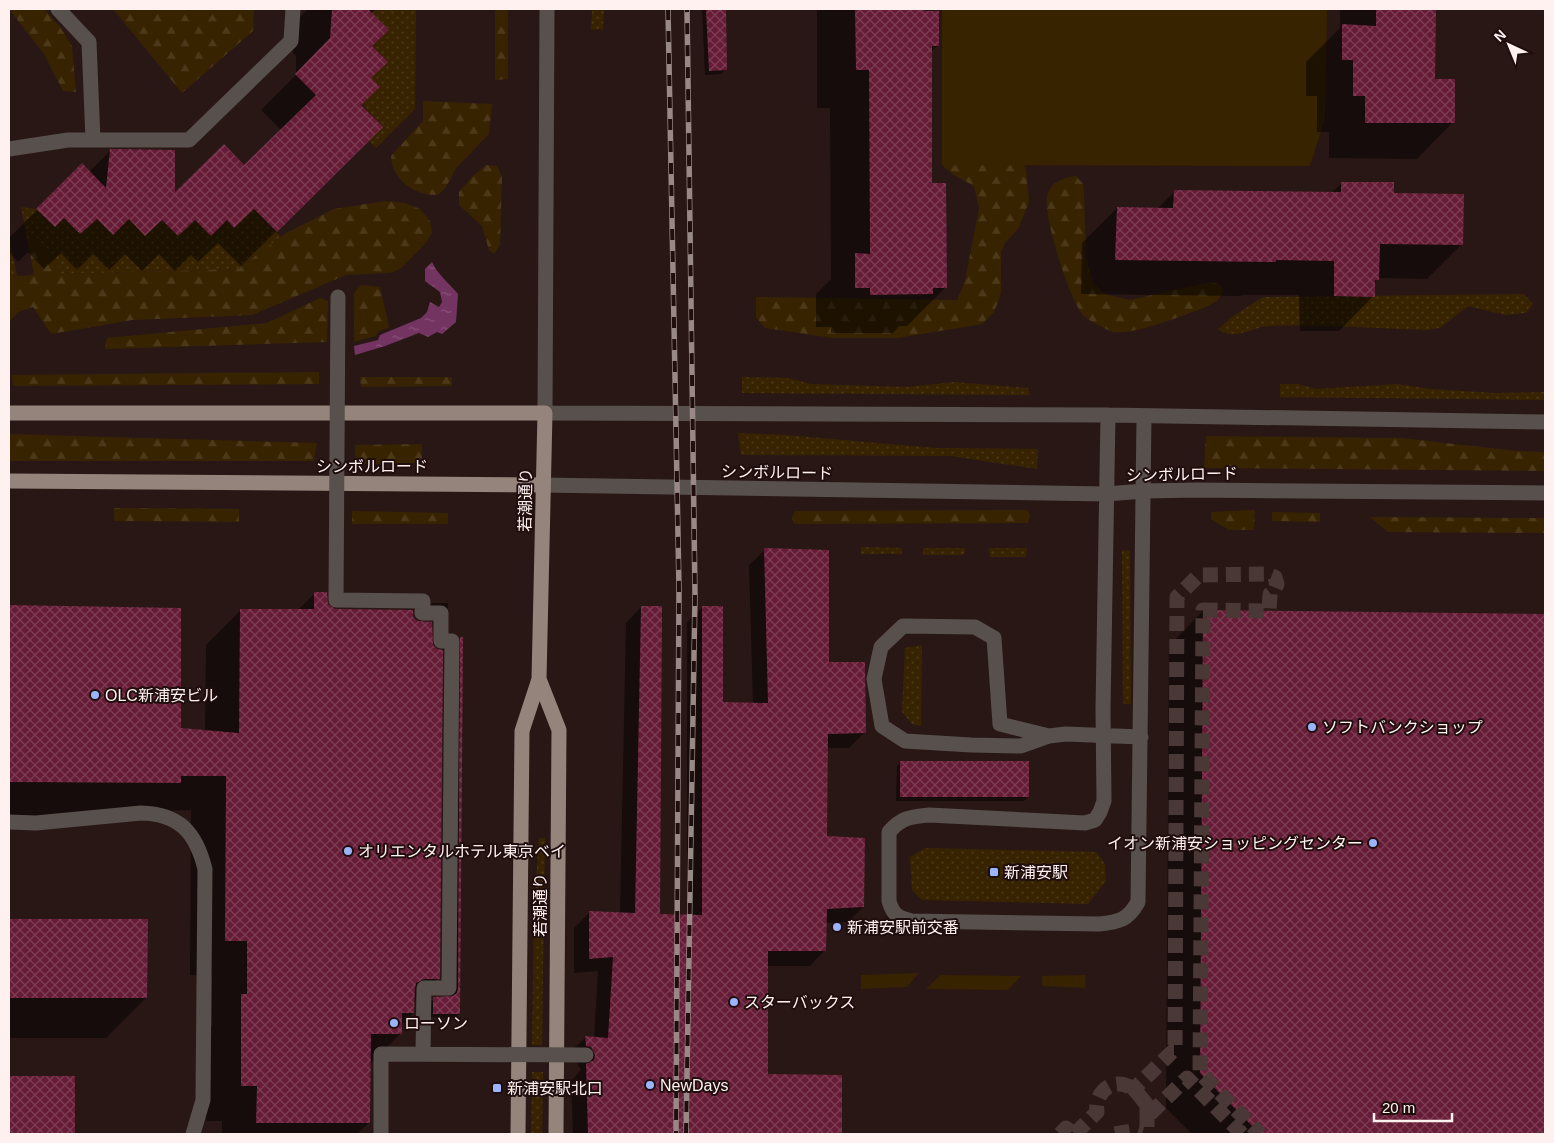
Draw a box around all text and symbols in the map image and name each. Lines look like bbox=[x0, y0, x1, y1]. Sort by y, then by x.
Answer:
north arrow bbox=[1484, 20, 1534, 70]
text: N bbox=[1491, 26, 1509, 45]
street label: シンボルロード bbox=[316, 458, 428, 475]
street label: シンボルロード bbox=[721, 463, 833, 482]
street label: シンボルロード bbox=[1126, 465, 1238, 484]
street label: 若潮通り bbox=[516, 468, 535, 532]
place label: OLC新浦安ビル bbox=[105, 687, 218, 704]
marker: OLC新浦安ビル bbox=[89, 689, 101, 701]
place label: ソフトバンクショップ bbox=[1322, 719, 1483, 736]
marker: ソフトバンクショップ bbox=[1306, 721, 1318, 733]
place label: イオン新浦安ショッピングセンター bbox=[1107, 835, 1363, 852]
marker: イオン新浦安ショッピングセンター bbox=[1367, 837, 1379, 849]
place label: オリエンタルホテル東京ベイ bbox=[358, 843, 566, 860]
marker: オリエンタルホテル東京ベイ bbox=[342, 845, 354, 857]
place label: 新浦安駅 bbox=[1004, 864, 1068, 881]
marker: 新浦安駅 bbox=[988, 866, 1000, 878]
street label: 若潮通り bbox=[532, 873, 549, 937]
place label: 新浦安駅前交番 bbox=[847, 919, 959, 936]
marker: 新浦安駅前交番 bbox=[831, 921, 843, 933]
place label: スターバックス bbox=[744, 994, 855, 1011]
marker: スターバックス bbox=[728, 996, 740, 1008]
place label: ローソン bbox=[404, 1015, 468, 1032]
marker: ローソン bbox=[388, 1017, 400, 1029]
place label: NewDays bbox=[660, 1077, 728, 1094]
marker: NewDays bbox=[644, 1079, 656, 1091]
place label: 新浦安駅北口 bbox=[507, 1080, 603, 1097]
marker: 新浦安駅北口 bbox=[491, 1082, 503, 1094]
scale bar bbox=[1374, 1090, 1452, 1122]
text: 20 m bbox=[1382, 1099, 1415, 1116]

